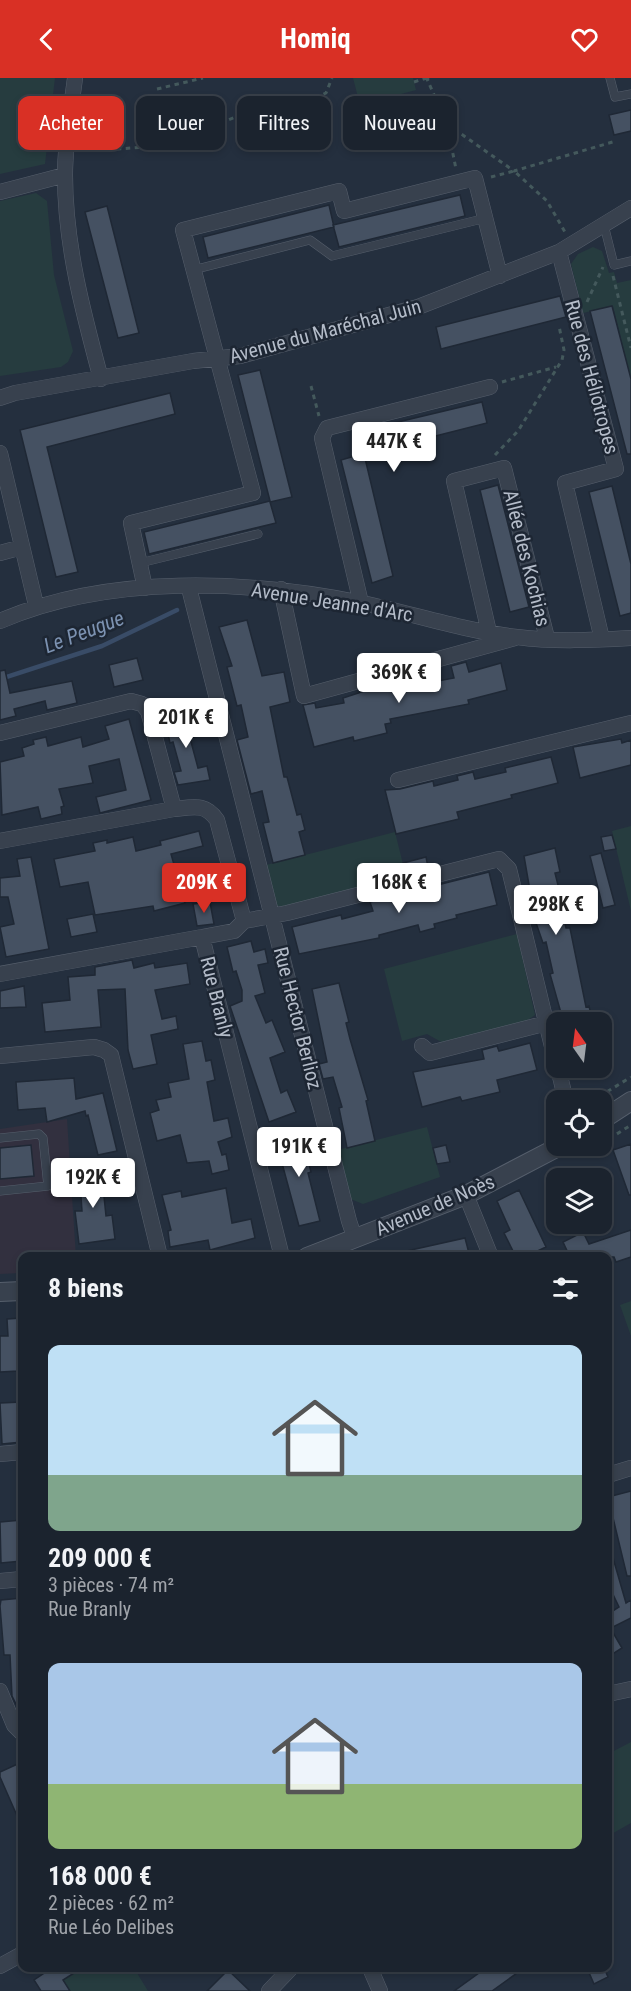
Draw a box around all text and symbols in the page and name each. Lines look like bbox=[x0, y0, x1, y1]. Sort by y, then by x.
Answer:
icon: back bbox=[30, 23, 63, 56]
text: Homiq bbox=[280, 23, 351, 55]
icon: heart bbox=[568, 23, 601, 56]
chip: Acheter bbox=[18, 96, 124, 150]
chip: Louer bbox=[136, 96, 225, 150]
chip: Filtres bbox=[237, 96, 331, 150]
chip: Nouveau bbox=[343, 96, 457, 150]
street label: Avenue du Maréchal Juin bbox=[226, 294, 424, 368]
street label: Rue des Héliotropes bbox=[560, 297, 624, 457]
pin: 447K € bbox=[345, 422, 443, 473]
text: 447K € bbox=[366, 429, 422, 453]
street label: Allée des Kochias bbox=[498, 487, 556, 629]
street label: Avenue Jeanne d'Arc bbox=[250, 577, 414, 627]
water label: Le Peugue bbox=[40, 606, 128, 658]
pin: 369K € bbox=[350, 653, 448, 704]
text: 369K € bbox=[371, 660, 427, 684]
pin: 201K € bbox=[137, 698, 235, 749]
text: 201K € bbox=[158, 705, 214, 729]
pin: 209K € bbox=[155, 863, 253, 914]
pin: 168K € bbox=[350, 863, 448, 914]
text: 209K € bbox=[176, 870, 232, 894]
text: 168K € bbox=[371, 870, 427, 894]
pin: 298K € bbox=[507, 885, 605, 936]
text: 298K € bbox=[528, 892, 584, 916]
street label: Rue Hector Berlioz bbox=[269, 944, 327, 1092]
street label: Rue Branly bbox=[195, 954, 239, 1040]
north arrow bbox=[546, 1012, 612, 1078]
map controls bbox=[546, 1012, 612, 1234]
button: locate bbox=[546, 1090, 612, 1156]
pin: 191K € bbox=[250, 1127, 348, 1178]
text: 191K € bbox=[271, 1134, 327, 1158]
pin: 192K € bbox=[44, 1158, 142, 1209]
text: 192K € bbox=[65, 1165, 121, 1189]
button: layers bbox=[546, 1168, 612, 1234]
street label: Avenue de Noès bbox=[372, 1169, 498, 1241]
icon: filters bbox=[549, 1272, 582, 1305]
text: 8 biens bbox=[48, 1273, 124, 1303]
icon: home bbox=[261, 1384, 369, 1492]
text: 209 000 € bbox=[48, 1543, 152, 1573]
text: 3 pièces · 74 m² bbox=[48, 1573, 174, 1597]
text: Rue Branly bbox=[48, 1597, 131, 1621]
icon: home bbox=[261, 1702, 369, 1810]
text: 168 000 € bbox=[48, 1861, 152, 1891]
text: 2 pièces · 62 m² bbox=[48, 1891, 174, 1915]
text: Rue Léo Delibes bbox=[48, 1915, 174, 1939]

